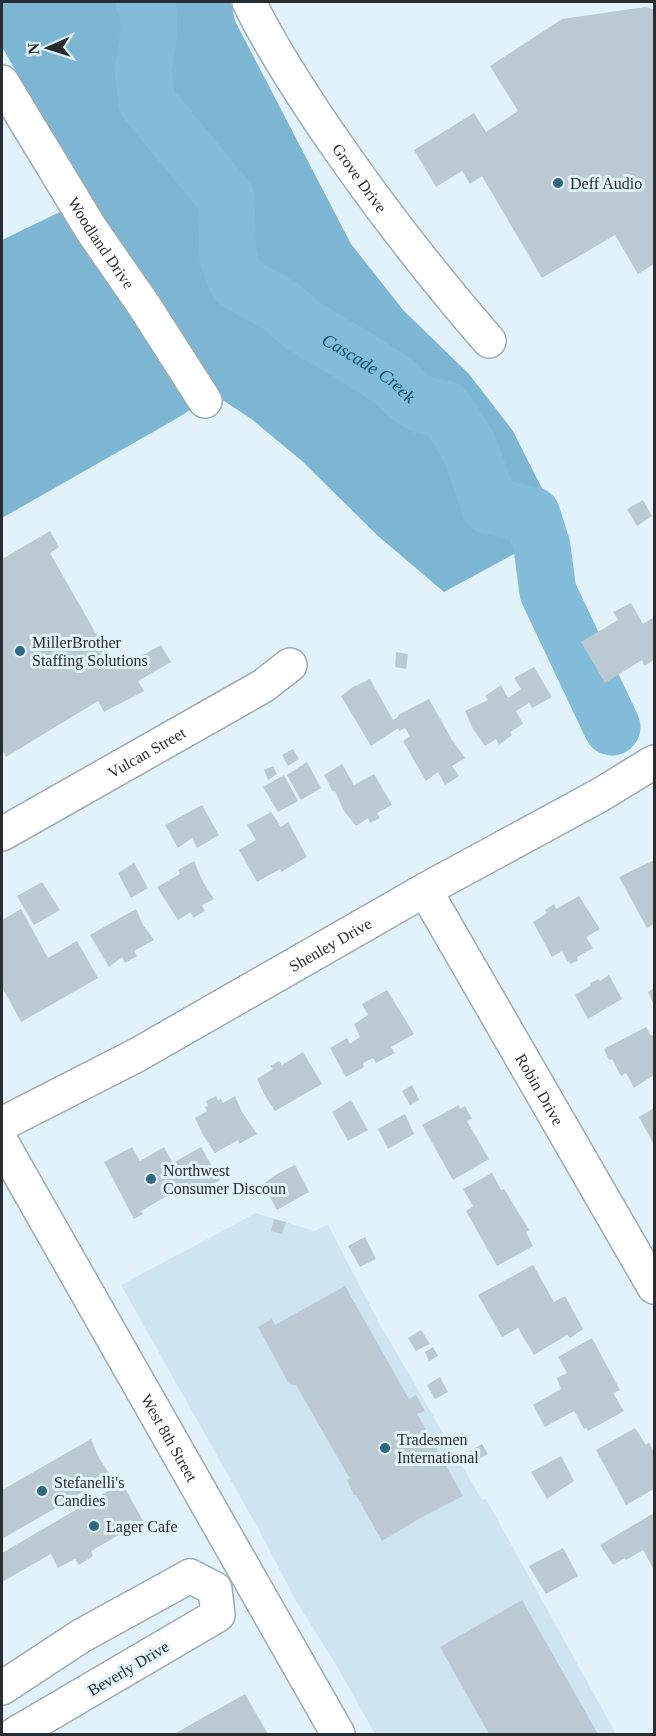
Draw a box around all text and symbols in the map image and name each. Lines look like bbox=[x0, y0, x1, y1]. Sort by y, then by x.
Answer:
north arrow bbox=[18, 18, 78, 78]
text: N bbox=[25, 42, 42, 55]
street label: Grove Drive bbox=[329, 141, 390, 216]
place label: Deff Audio bbox=[570, 175, 642, 192]
marker: Deff Audio bbox=[551, 176, 565, 190]
street label: Woodland Drive bbox=[65, 194, 137, 292]
water label: Cascade Creek bbox=[319, 329, 419, 408]
place label: MillerBrother Staffing Solutions bbox=[32, 634, 148, 670]
marker: MillerBrother Staffing Solutions bbox=[13, 644, 27, 658]
street label: Vulcan Street bbox=[105, 724, 189, 781]
street label: Shenley Drive bbox=[286, 915, 374, 975]
street label: Robin Drive bbox=[512, 1051, 567, 1128]
place label: Northwest Consumer Discoun bbox=[163, 1162, 286, 1197]
marker: Northwest Consumer Discoun bbox=[144, 1172, 158, 1186]
street label: West 8th Street bbox=[138, 1391, 201, 1485]
place label: Tradesmen International bbox=[397, 1431, 479, 1466]
marker: Tradesmen International bbox=[378, 1441, 392, 1455]
place label: Stefanelli's Candies bbox=[54, 1474, 124, 1509]
marker: Stefanelli's Candies bbox=[35, 1484, 49, 1498]
place label: Lager Cafe bbox=[106, 1518, 178, 1536]
marker: Lager Cafe bbox=[87, 1519, 101, 1533]
street label: Beverly Drive bbox=[85, 1638, 172, 1700]

